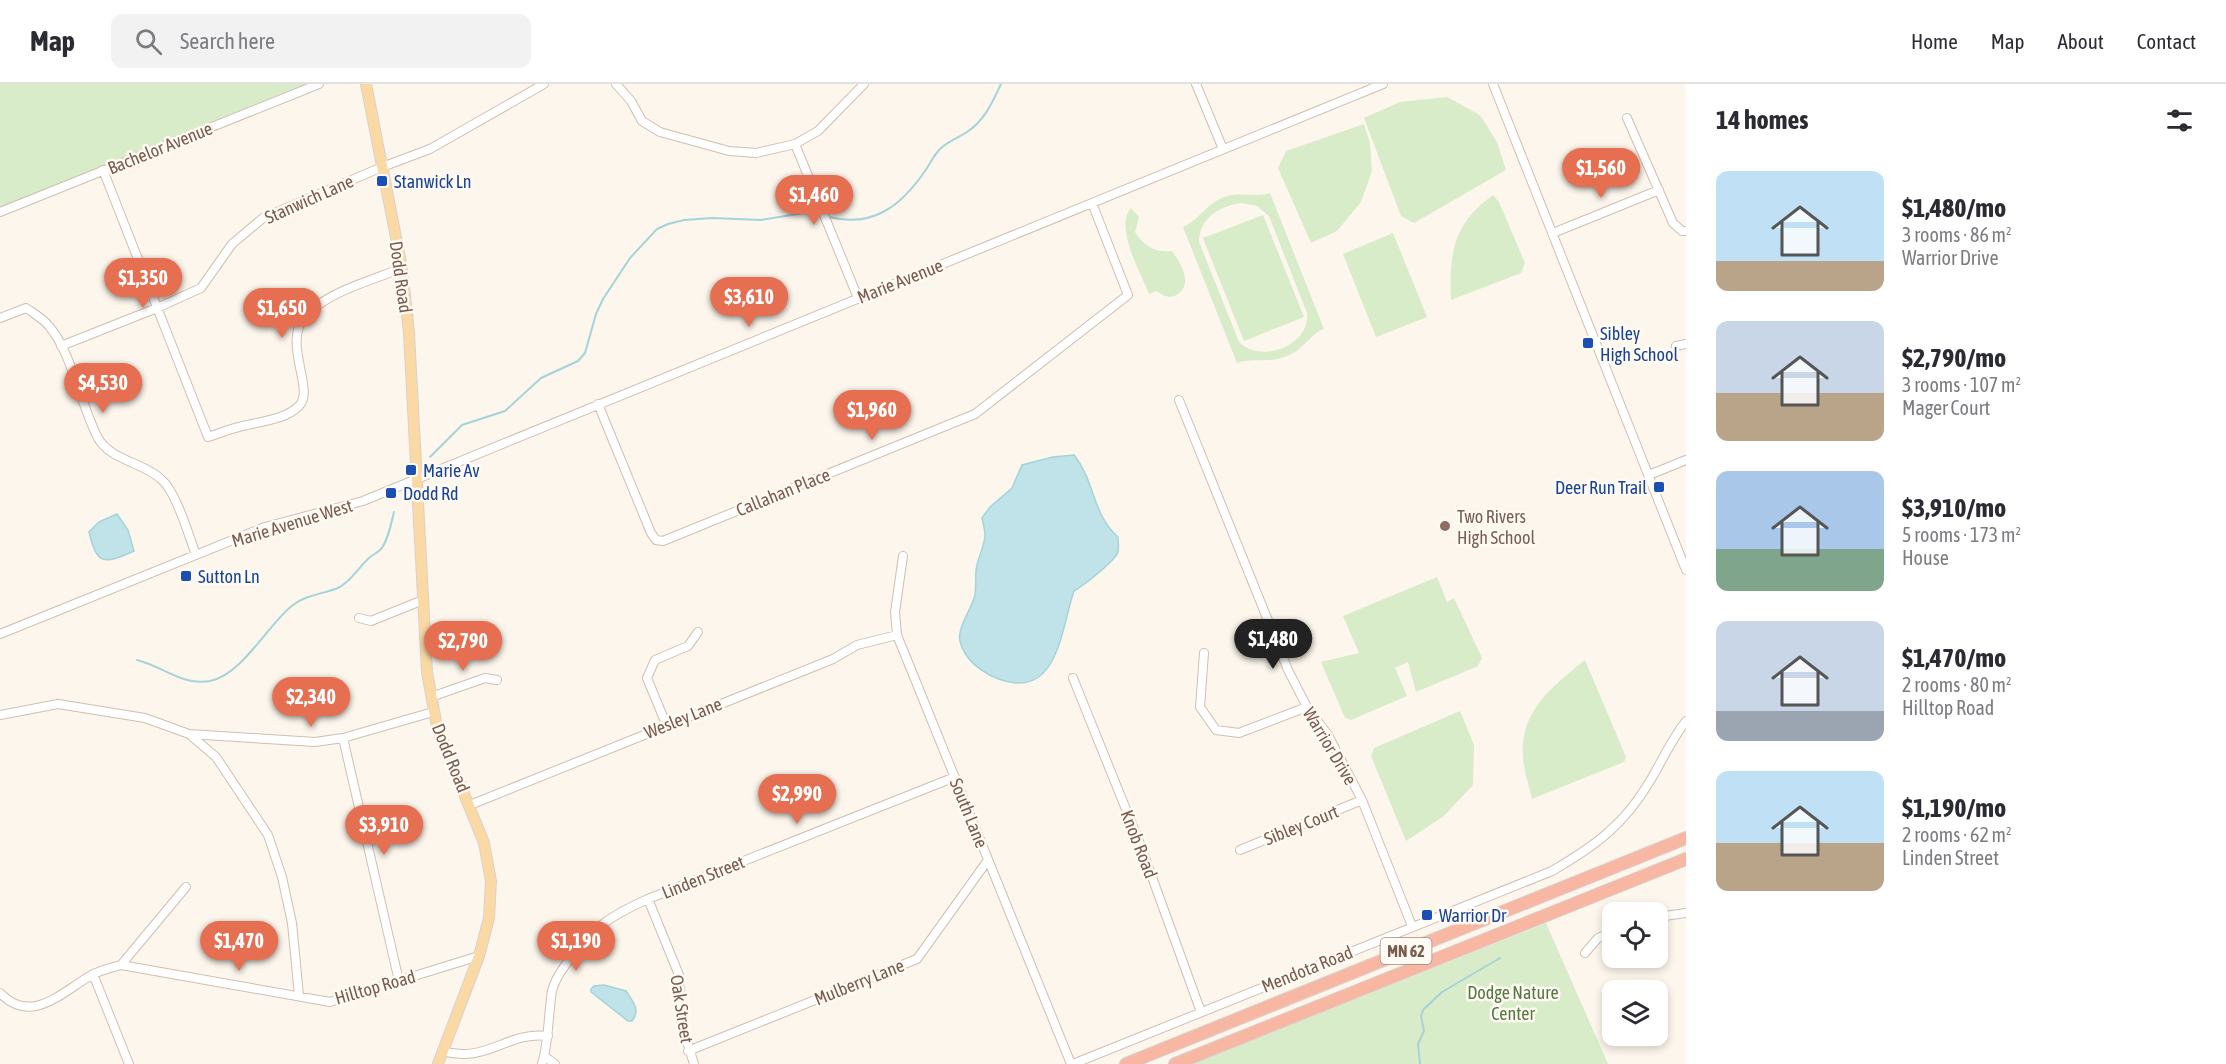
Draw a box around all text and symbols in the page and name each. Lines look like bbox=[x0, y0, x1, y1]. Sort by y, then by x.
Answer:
search box bbox=[111, 14, 531, 68]
text: Map bbox=[30, 25, 75, 57]
icon: search bbox=[132, 25, 165, 58]
text: Search here bbox=[180, 28, 275, 54]
text: Home bbox=[1911, 29, 1958, 53]
text: Map bbox=[1991, 29, 2025, 53]
text: About bbox=[2058, 29, 2104, 53]
text: Contact bbox=[2137, 29, 2196, 53]
icon: filters bbox=[2163, 104, 2196, 137]
text: 14 homes bbox=[1716, 105, 1809, 135]
street label: Bachelor Avenue bbox=[105, 117, 215, 179]
pin: $1,560 bbox=[1552, 148, 1650, 199]
text: $1,560 bbox=[1576, 156, 1626, 179]
street label: Stanwich Lane bbox=[261, 170, 357, 228]
place label: Stanwick Ln bbox=[394, 171, 471, 192]
marker: Stanwick Ln bbox=[375, 174, 389, 188]
pin: $1,460 bbox=[765, 175, 863, 226]
text: $1,460 bbox=[789, 183, 839, 206]
text: $1,480/mo bbox=[1902, 193, 2006, 223]
icon: home bbox=[1764, 195, 1836, 267]
text: 3 rooms · 86 m² bbox=[1902, 223, 2012, 246]
street label: Dodd Road bbox=[386, 240, 416, 314]
text: Warrior Drive bbox=[1902, 246, 1998, 269]
street label: Marie Avenue bbox=[854, 254, 946, 308]
pin: $1,350 bbox=[94, 258, 192, 309]
text: $1,350 bbox=[118, 266, 168, 289]
pin: $3,610 bbox=[700, 277, 798, 328]
text: $3,610 bbox=[724, 285, 774, 308]
pin: $1,650 bbox=[233, 288, 331, 339]
text: $1,650 bbox=[257, 296, 307, 319]
place label: Sibley High School bbox=[1600, 323, 1678, 365]
marker: Sibley High School bbox=[1581, 336, 1595, 350]
text: $2,790/mo bbox=[1902, 343, 2006, 373]
icon: home bbox=[1764, 345, 1836, 417]
pin: $4,530 bbox=[54, 363, 152, 414]
text: $4,530 bbox=[78, 371, 128, 394]
text: 3 rooms · 107 m² bbox=[1902, 373, 2021, 396]
pin: $1,960 bbox=[823, 390, 921, 441]
text: Mager Court bbox=[1902, 396, 1990, 419]
text: $1,960 bbox=[847, 398, 897, 421]
place label: Marie Av bbox=[423, 460, 480, 481]
marker: Marie Av bbox=[404, 463, 418, 477]
street label: Callahan Place bbox=[733, 464, 833, 520]
place label: Deer Run Trail bbox=[1555, 477, 1647, 498]
marker: Deer Run Trail bbox=[1652, 480, 1666, 494]
place label: Dodd Rd bbox=[403, 483, 459, 504]
marker: Dodd Rd bbox=[384, 486, 398, 500]
text: $3,910/mo bbox=[1902, 493, 2006, 523]
street label: Marie Avenue West bbox=[229, 495, 355, 551]
icon: home bbox=[1764, 495, 1836, 567]
place label: Two Rivers High School bbox=[1457, 506, 1535, 548]
marker: Two Rivers High School bbox=[1438, 519, 1452, 533]
text: 5 rooms · 173 m² bbox=[1902, 523, 2021, 546]
text: House bbox=[1902, 546, 1949, 569]
place label: Sutton Ln bbox=[198, 566, 260, 587]
marker: Sutton Ln bbox=[179, 569, 193, 583]
pin: $1,480 bbox=[1224, 619, 1322, 670]
pin: $2,790 bbox=[414, 621, 512, 672]
text: $1,480 bbox=[1248, 627, 1298, 650]
text: $2,790 bbox=[438, 629, 488, 652]
text: $1,470/mo bbox=[1902, 643, 2006, 673]
icon: home bbox=[1764, 645, 1836, 717]
text: 2 rooms · 80 m² bbox=[1902, 673, 2012, 696]
pin: $2,340 bbox=[262, 677, 360, 728]
text: $2,340 bbox=[286, 685, 336, 708]
street label: Wesley Lane bbox=[641, 693, 725, 743]
text: Hilltop Road bbox=[1902, 696, 1994, 719]
street label: Warrior Drive bbox=[1299, 703, 1361, 789]
street label: Dodd Road bbox=[428, 720, 474, 796]
pin: $2,990 bbox=[748, 774, 846, 825]
street label: South Lane bbox=[946, 775, 992, 851]
text: $2,990 bbox=[772, 782, 822, 805]
text: $1,190/mo bbox=[1902, 793, 2006, 823]
icon: home bbox=[1764, 795, 1836, 867]
street label: Sibley Court bbox=[1261, 801, 1341, 849]
pin: $3,910 bbox=[335, 805, 433, 856]
street label: Knob Road bbox=[1116, 807, 1162, 881]
text: $3,910 bbox=[359, 813, 409, 836]
text: 2 rooms · 62 m² bbox=[1902, 823, 2012, 846]
text: Linden Street bbox=[1902, 846, 1999, 869]
street label: Linden Street bbox=[659, 851, 747, 903]
map controls bbox=[1602, 902, 1668, 1046]
button: locate bbox=[1602, 902, 1668, 968]
place label: Warrior Dr bbox=[1439, 905, 1507, 926]
marker: Warrior Dr bbox=[1420, 908, 1434, 922]
pin: $1,470 bbox=[190, 921, 288, 972]
pin: $1,190 bbox=[527, 921, 625, 972]
text: $1,470 bbox=[214, 929, 264, 952]
text: $1,190 bbox=[551, 929, 601, 952]
road number: MN 62 bbox=[1380, 938, 1432, 964]
street label: Mendota Road bbox=[1258, 941, 1356, 997]
street label: Mulberry Lane bbox=[811, 954, 907, 1010]
street label: Hilltop Road bbox=[332, 965, 418, 1009]
street label: Oak Street bbox=[666, 973, 698, 1045]
button: layers bbox=[1602, 980, 1668, 1046]
park label: Dodge Nature Center bbox=[1467, 982, 1559, 1024]

